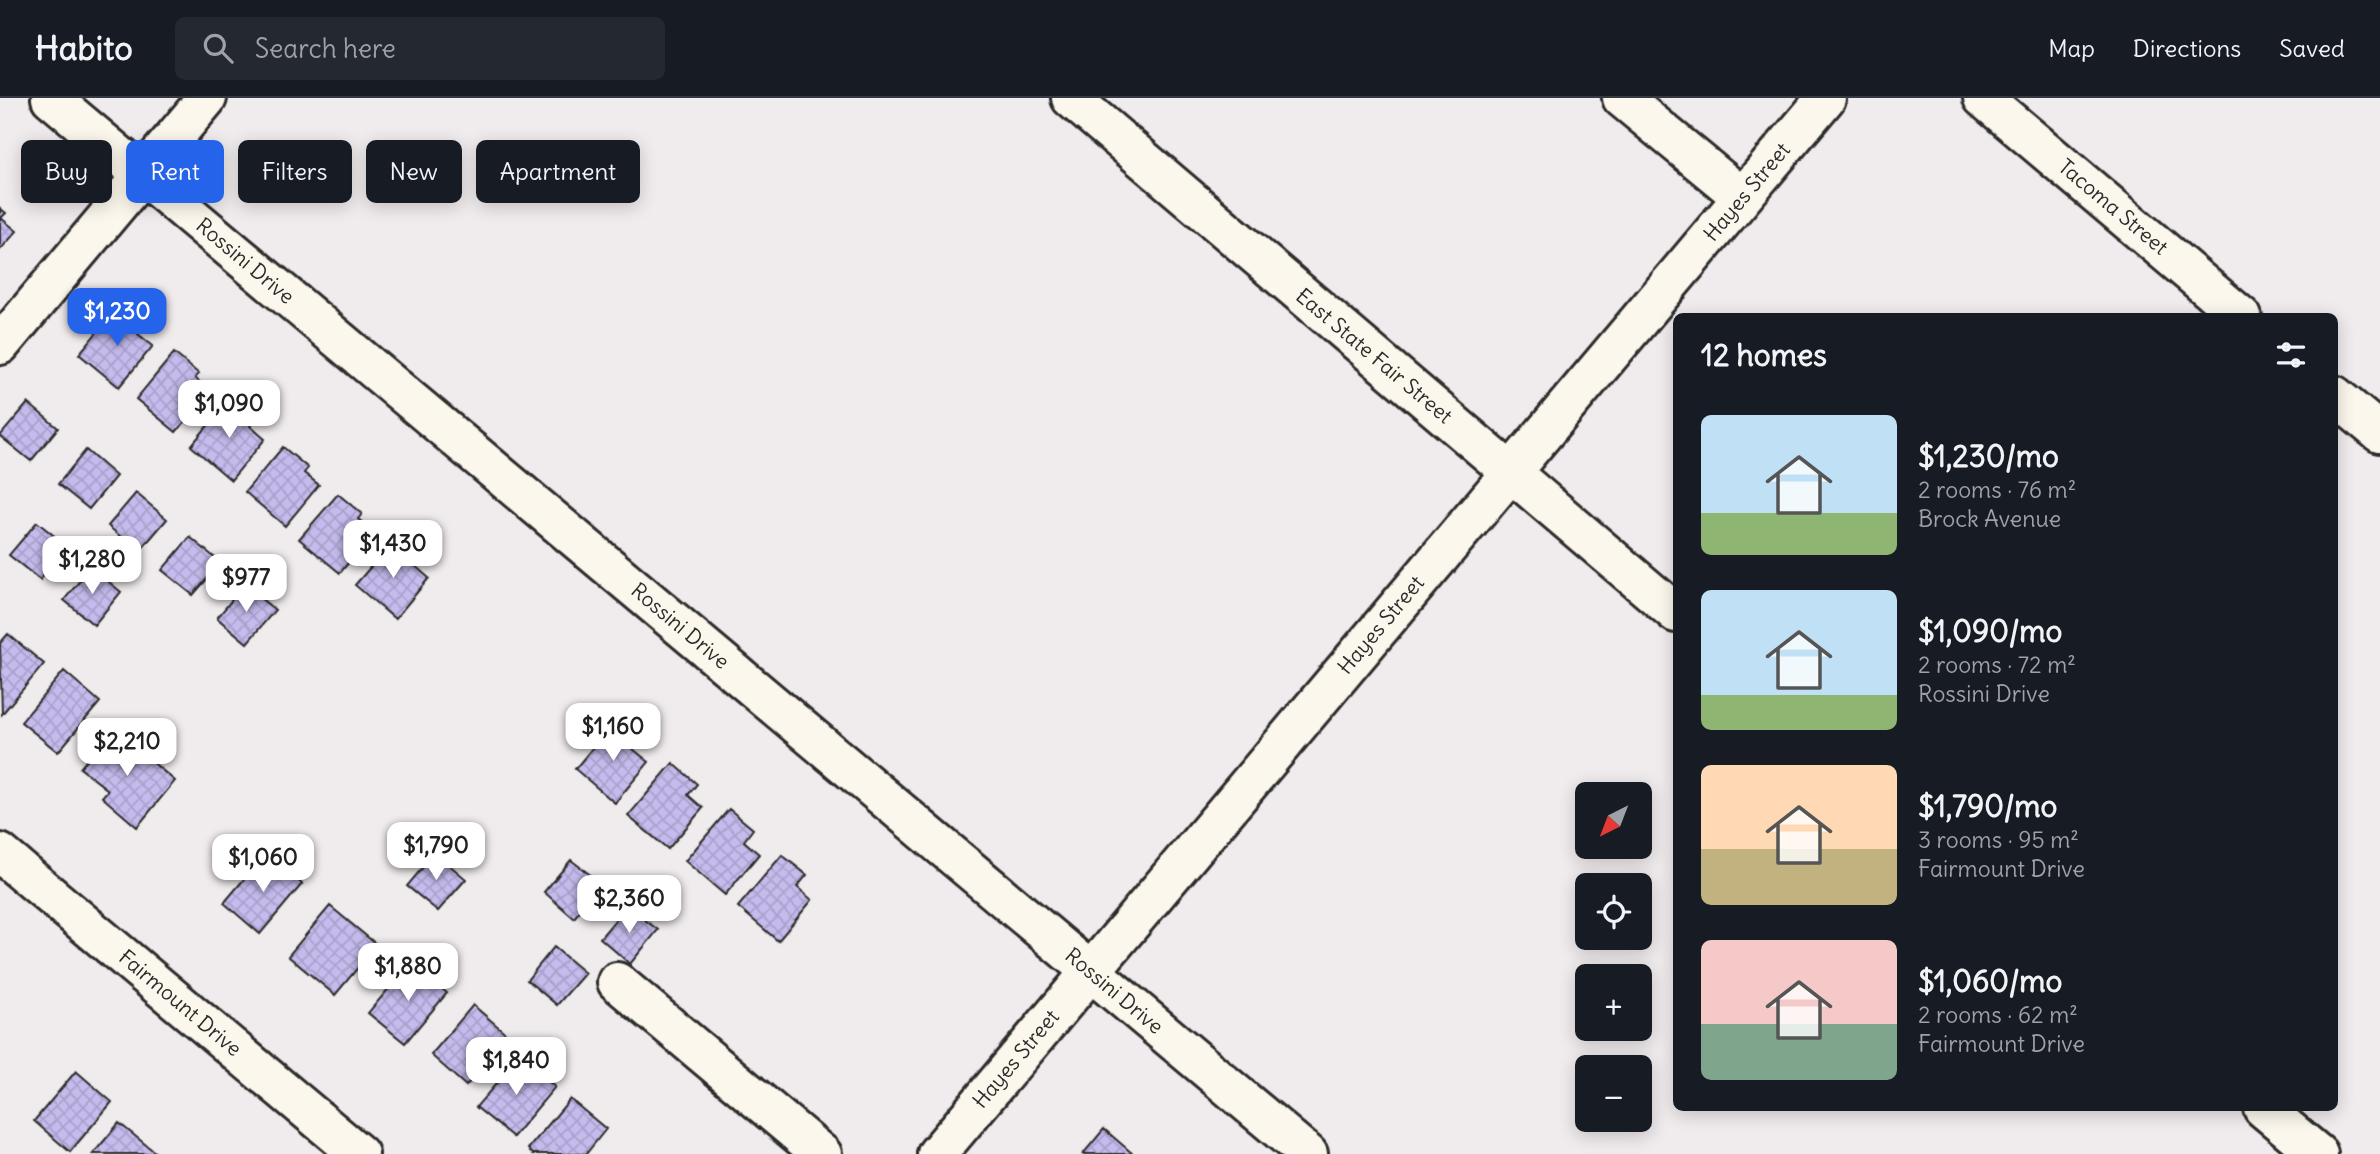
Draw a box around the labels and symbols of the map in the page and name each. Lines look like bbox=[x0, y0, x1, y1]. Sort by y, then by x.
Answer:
street label: Hayes Street bbox=[1697, 137, 1796, 247]
street label: Tacoma Street bbox=[2053, 153, 2174, 260]
street label: Rossini Drive bbox=[191, 212, 300, 310]
street label: East State Fair Street bbox=[1290, 282, 1458, 429]
pin: $1,230 bbox=[60, 288, 174, 348]
pin: $1,090 bbox=[172, 380, 286, 440]
pin: $1,430 bbox=[336, 520, 450, 580]
pin: $1,280 bbox=[35, 536, 149, 596]
pin: $977 bbox=[205, 554, 287, 614]
street label: Hayes Street bbox=[1331, 570, 1430, 680]
street label: Rossini Drive bbox=[626, 577, 735, 675]
pin: $1,160 bbox=[556, 704, 670, 763]
pin: $2,210 bbox=[70, 718, 184, 778]
north arrow bbox=[1575, 782, 1652, 859]
pin: $1,790 bbox=[379, 822, 493, 882]
pin: $1,060 bbox=[206, 834, 320, 894]
pin: $2,360 bbox=[572, 876, 686, 935]
street label: Rossini Drive bbox=[1060, 942, 1169, 1040]
street label: Fairmount Drive bbox=[113, 943, 247, 1062]
pin: $1,880 bbox=[351, 944, 465, 1003]
street label: Hayes Street bbox=[966, 1004, 1065, 1114]
pin: $1,840 bbox=[459, 1038, 573, 1097]

